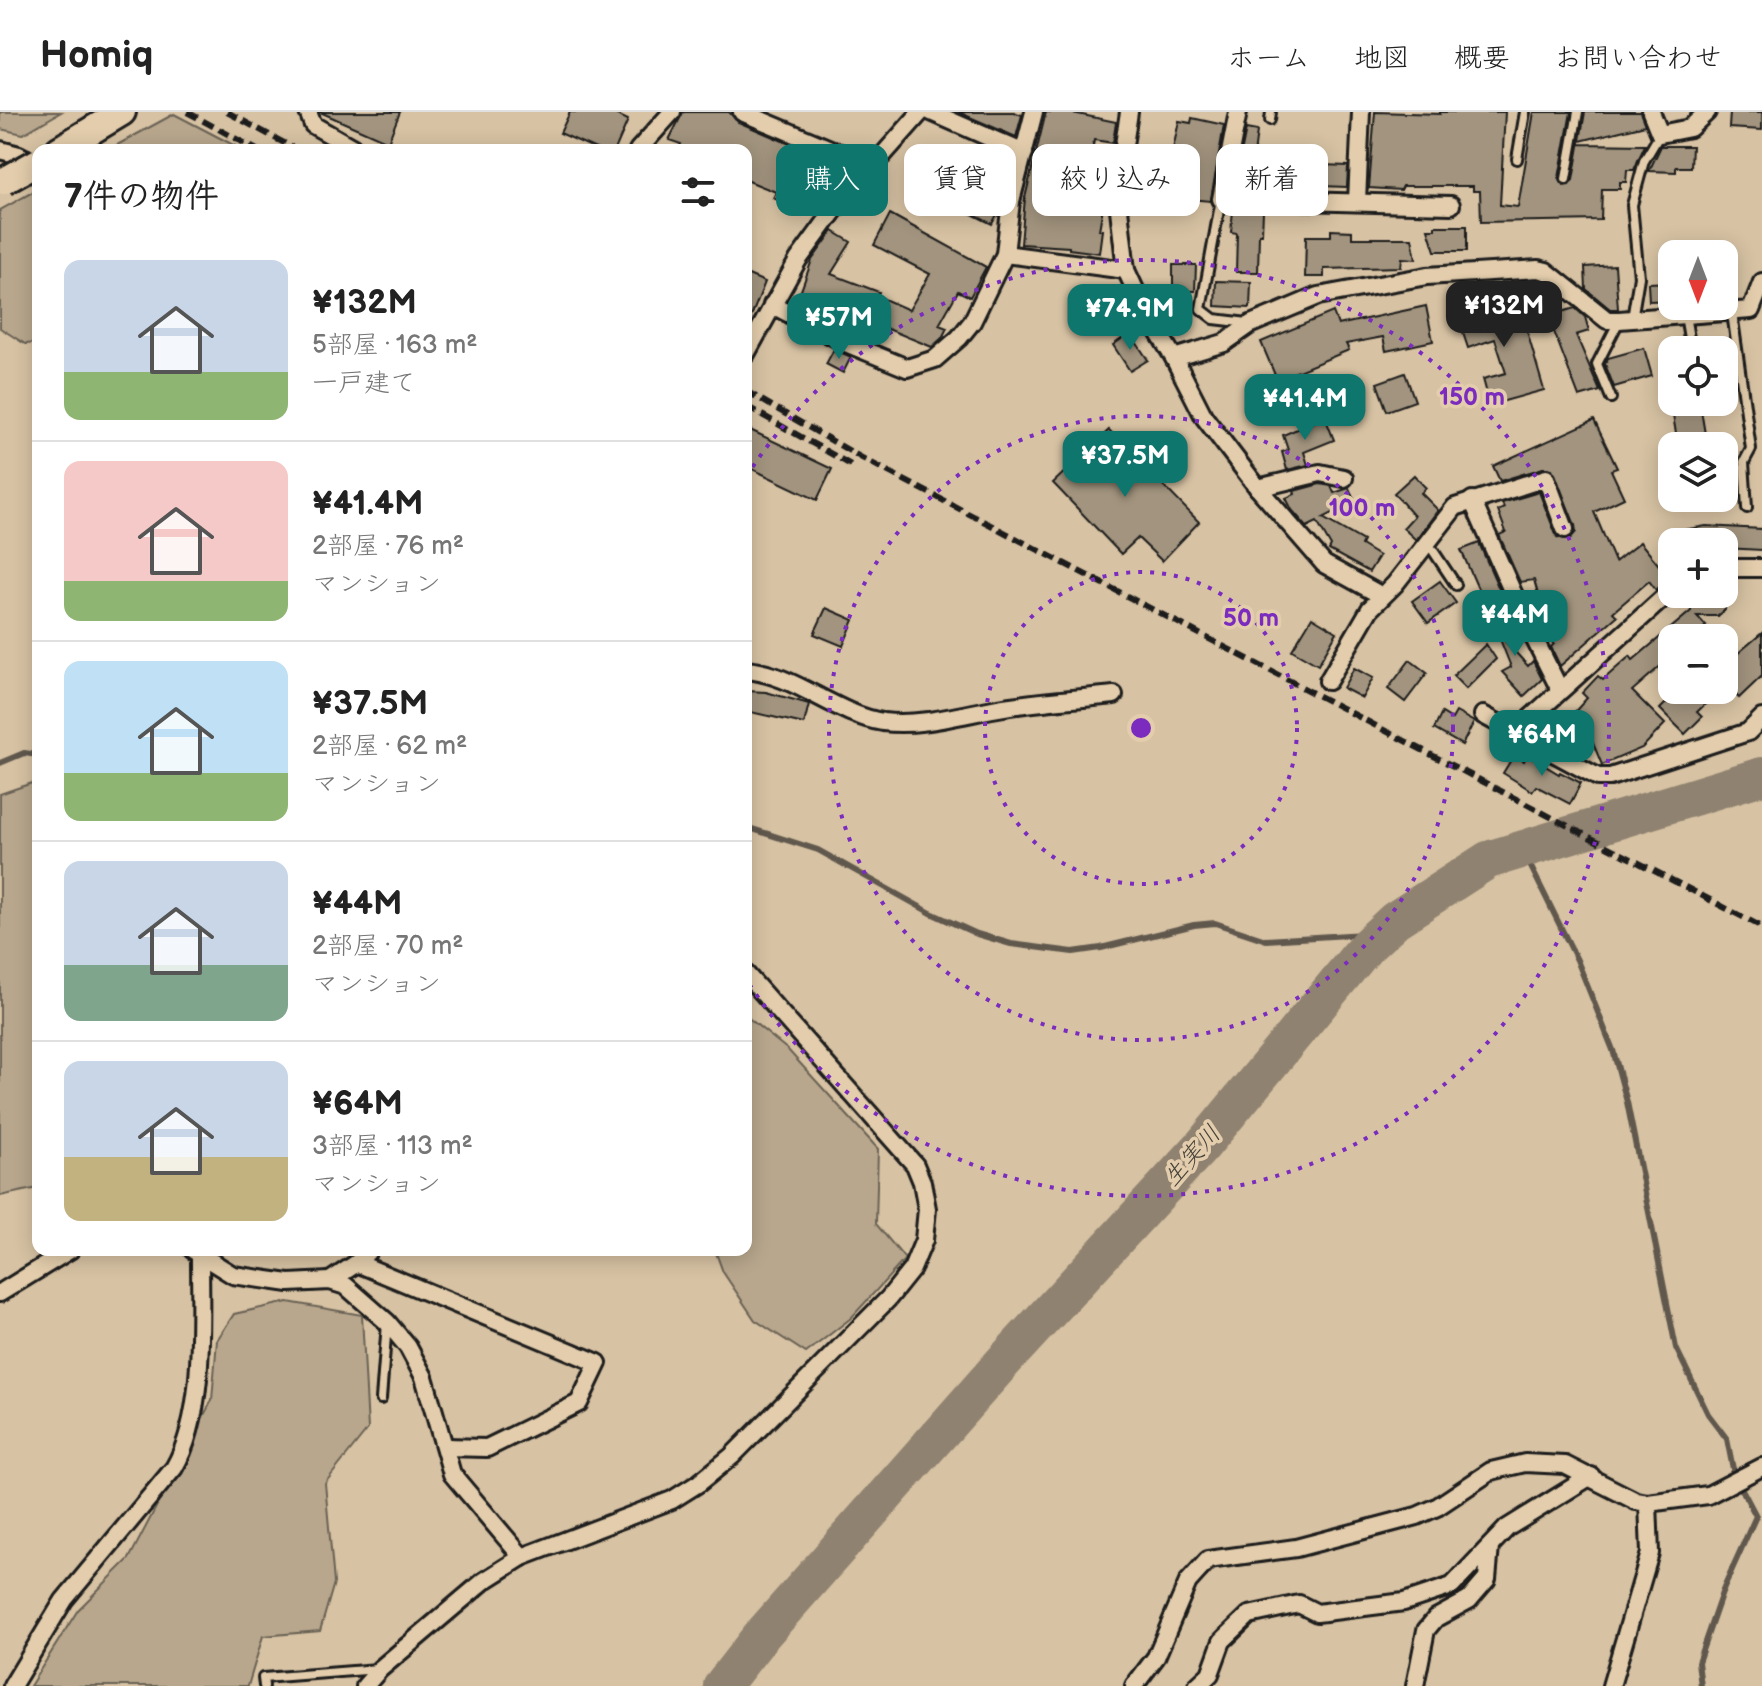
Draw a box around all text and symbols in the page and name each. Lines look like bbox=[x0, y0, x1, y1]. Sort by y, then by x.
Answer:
text: Homiq bbox=[40, 33, 153, 78]
text: ホーム bbox=[1227, 42, 1310, 75]
text: 地図 bbox=[1354, 42, 1410, 75]
text: 概要 bbox=[1454, 42, 1510, 75]
text: お問い合わせ bbox=[1554, 42, 1722, 75]
chip: 購入 bbox=[776, 144, 888, 216]
chip: 賃貸 bbox=[904, 144, 1016, 216]
chip: 絞り込み bbox=[1032, 144, 1200, 216]
chip: 新着 bbox=[1216, 144, 1328, 216]
icon: filters bbox=[676, 170, 720, 214]
text: 7件の物件 bbox=[64, 176, 219, 217]
north arrow bbox=[1658, 240, 1738, 320]
map controls bbox=[1658, 240, 1738, 704]
pin: ¥132M bbox=[1448, 281, 1560, 349]
text: ¥132M bbox=[312, 282, 417, 323]
pin: ¥74.9M bbox=[1065, 284, 1195, 352]
text: ¥132M bbox=[1464, 291, 1544, 322]
icon: home bbox=[128, 292, 224, 388]
pin: ¥57M bbox=[792, 293, 886, 361]
text: ¥74.9M bbox=[1085, 294, 1175, 325]
text: ¥57M bbox=[805, 303, 873, 334]
text: 5部屋 · 163 m² bbox=[312, 330, 478, 361]
button: locate bbox=[1658, 336, 1738, 416]
text: 一戸建て bbox=[312, 368, 416, 399]
pin: ¥41.4M bbox=[1240, 374, 1370, 442]
text: 150 m bbox=[1439, 383, 1505, 412]
text: ¥41.4M bbox=[1262, 384, 1348, 415]
pin: ¥37.5M bbox=[1060, 431, 1190, 499]
button: layers bbox=[1658, 432, 1738, 512]
text: ¥37.5M bbox=[1081, 441, 1169, 472]
text: ¥41.4M bbox=[312, 483, 423, 524]
icon: home bbox=[128, 493, 224, 589]
text: 100 m bbox=[1329, 494, 1395, 523]
button: + bbox=[1658, 528, 1738, 608]
text: 2部屋 · 76 m² bbox=[312, 531, 464, 562]
text: マンション bbox=[312, 569, 441, 600]
pin: ¥44M bbox=[1468, 590, 1562, 658]
text: ¥44M bbox=[1480, 600, 1550, 631]
text: 50 m bbox=[1223, 604, 1279, 633]
button: − bbox=[1658, 624, 1738, 704]
text: ¥37.5M bbox=[312, 683, 428, 724]
icon: home bbox=[128, 693, 224, 789]
pin: ¥64M bbox=[1495, 710, 1589, 778]
centre of rings bbox=[1127, 714, 1155, 742]
text: ¥64M bbox=[1507, 720, 1577, 751]
text: 2部屋 · 62 m² bbox=[312, 731, 467, 762]
text: マンション bbox=[312, 769, 441, 800]
text: ¥44M bbox=[312, 883, 402, 924]
icon: home bbox=[128, 893, 224, 989]
text: 2部屋 · 70 m² bbox=[312, 931, 463, 962]
text: マンション bbox=[312, 969, 441, 1000]
text: ¥64M bbox=[312, 1083, 403, 1124]
icon: home bbox=[128, 1093, 224, 1189]
water label: 生実川 bbox=[1157, 1120, 1227, 1192]
text: 3部屋 · 113 m² bbox=[312, 1131, 473, 1162]
text: マンション bbox=[312, 1169, 441, 1200]

